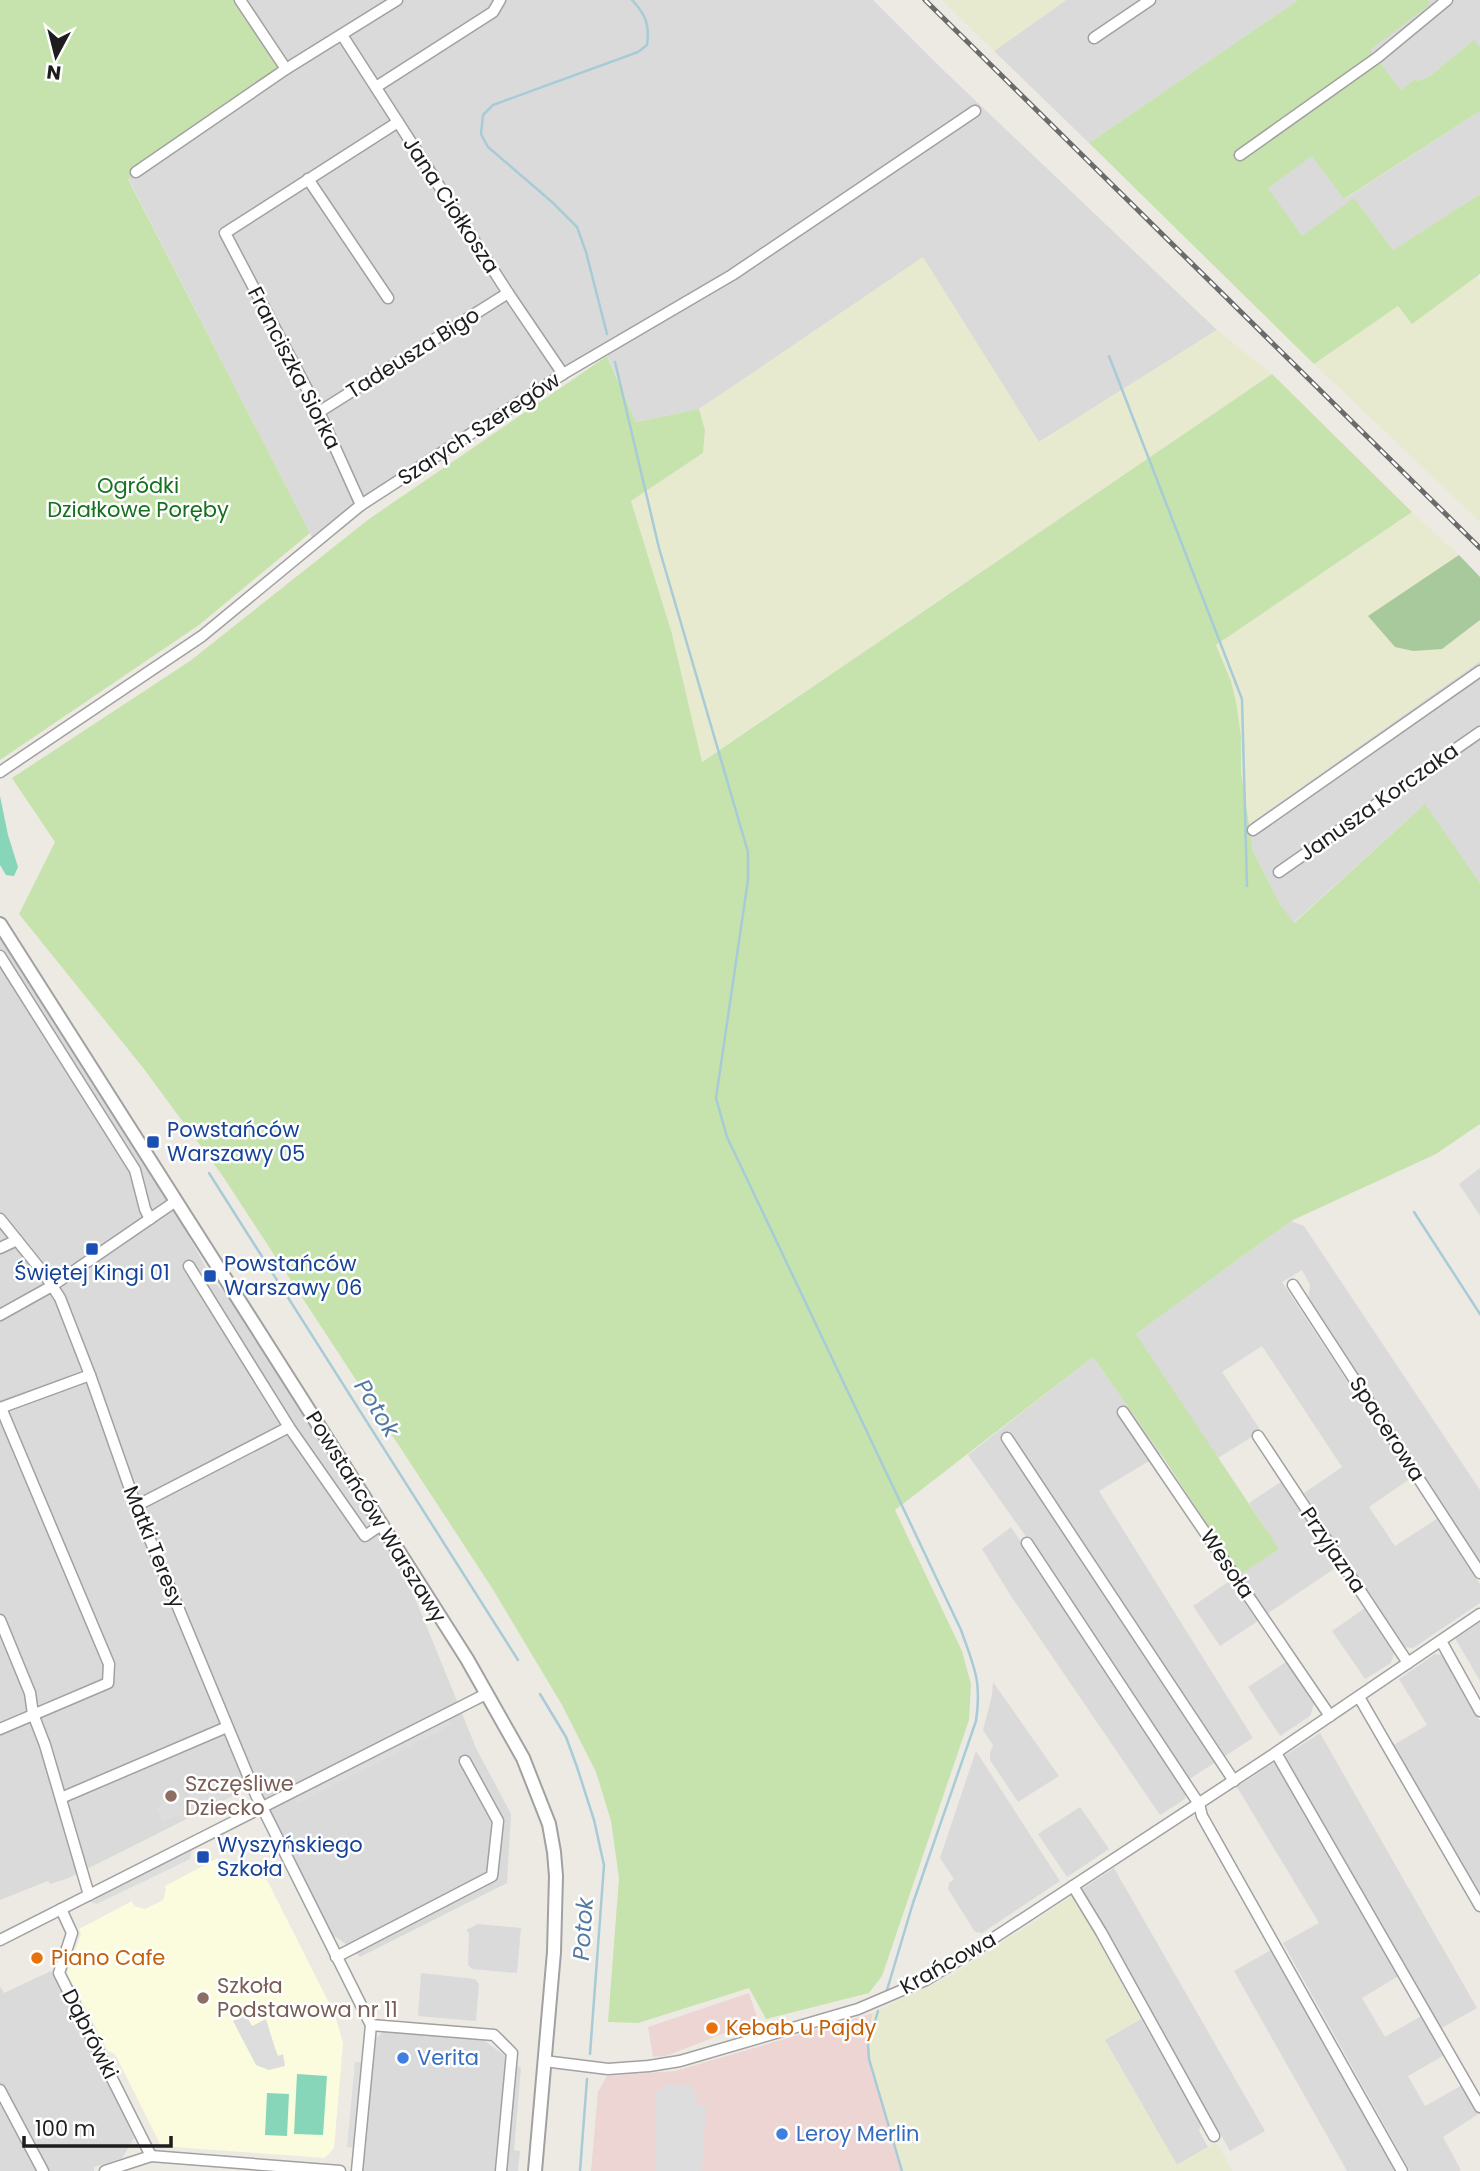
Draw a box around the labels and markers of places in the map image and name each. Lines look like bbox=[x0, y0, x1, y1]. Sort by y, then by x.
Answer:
place label: Powstańców Warszawy 05 bbox=[167, 1115, 305, 1168]
marker: Powstańców Warszawy 05 bbox=[145, 1134, 161, 1150]
marker: Świętej Kingi 01 bbox=[84, 1241, 100, 1257]
place label: Powstańców Warszawy 06 bbox=[224, 1249, 362, 1302]
place label: Świętej Kingi 01 bbox=[14, 1258, 170, 1287]
marker: Powstańców Warszawy 06 bbox=[202, 1268, 218, 1284]
place label: Szczęśliwe Dziecko bbox=[185, 1769, 294, 1822]
marker: Szczęśliwe Dziecko bbox=[163, 1788, 179, 1804]
place label: Wyszyńskiego Szkoła bbox=[217, 1830, 363, 1883]
marker: Wyszyńskiego Szkoła bbox=[195, 1849, 211, 1865]
place label: Piano Cafe bbox=[51, 1943, 165, 1972]
marker: Piano Cafe bbox=[29, 1950, 45, 1966]
place label: Szkoła Podstawowa nr 11 bbox=[217, 1971, 398, 2024]
marker: Szkoła Podstawowa nr 11 bbox=[195, 1990, 211, 2006]
place label: Kebab u Pajdy bbox=[726, 2013, 877, 2042]
marker: Kebab u Pajdy bbox=[704, 2020, 720, 2036]
place label: Verita bbox=[417, 2043, 479, 2072]
marker: Verita bbox=[395, 2050, 411, 2066]
place label: Leroy Merlin bbox=[796, 2119, 920, 2148]
marker: Leroy Merlin bbox=[774, 2126, 790, 2142]

